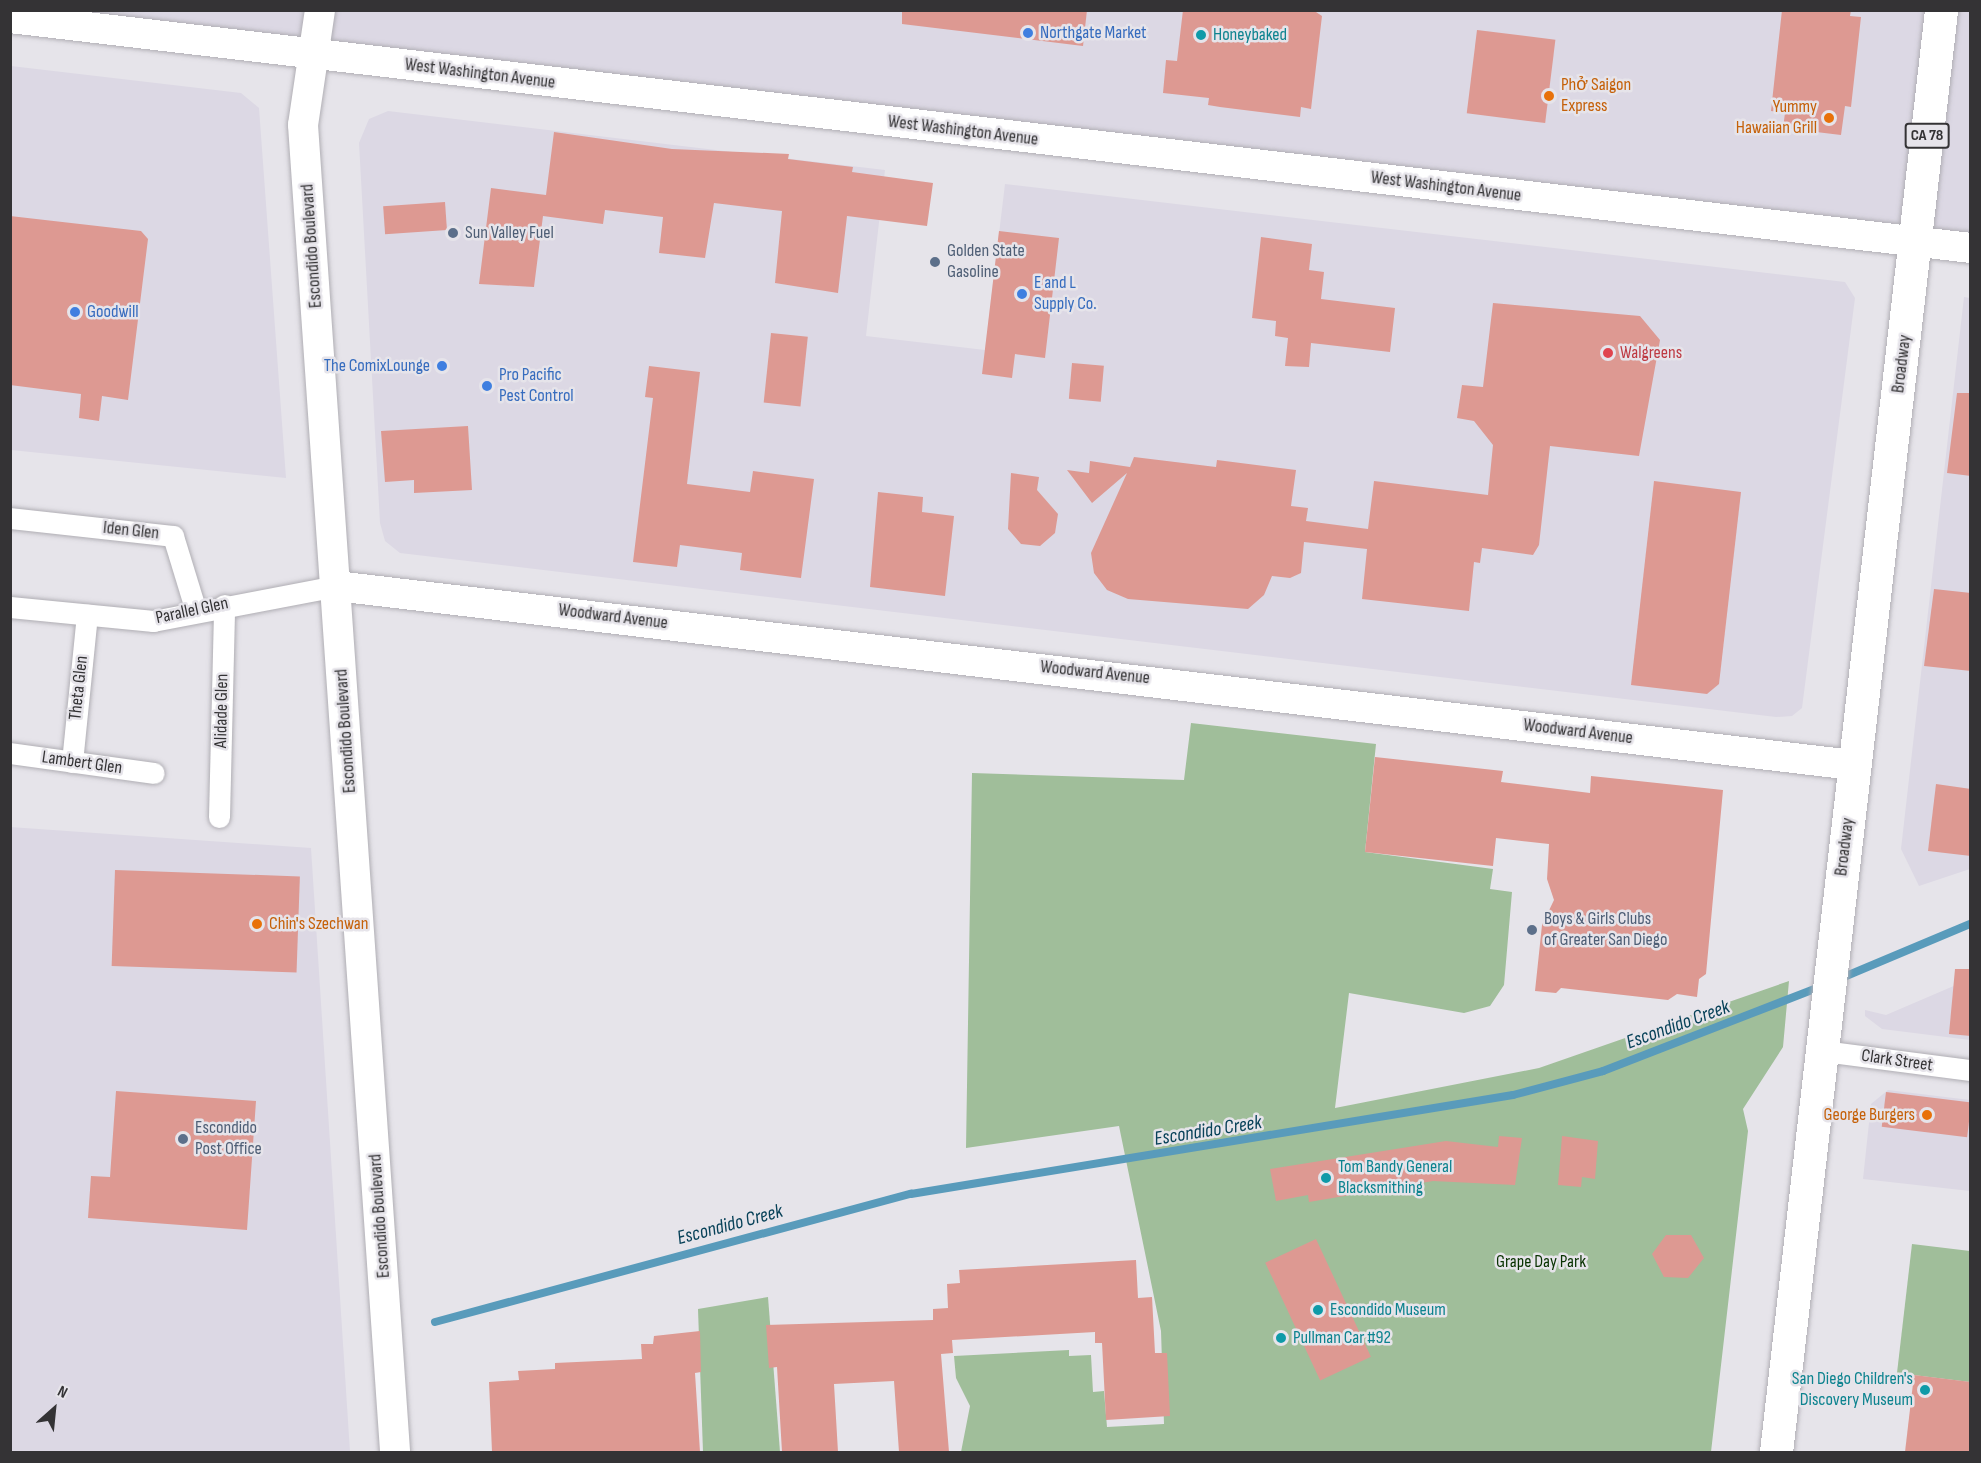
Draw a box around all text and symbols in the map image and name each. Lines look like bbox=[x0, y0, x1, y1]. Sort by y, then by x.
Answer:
place label: Northgate Market bbox=[1040, 22, 1147, 44]
place label: Honeybaked bbox=[1213, 24, 1287, 46]
marker: Northgate Market bbox=[1021, 26, 1035, 40]
marker: Honeybaked bbox=[1194, 28, 1208, 42]
street label: West Washington Avenue bbox=[404, 54, 556, 94]
place label: Phở Saigon Express bbox=[1561, 75, 1631, 118]
marker: Phở Saigon Express bbox=[1542, 89, 1556, 103]
place label: Yummy Hawaiian Grill bbox=[1736, 97, 1817, 140]
street label: West Washington Avenue bbox=[887, 111, 1039, 151]
marker: Yummy Hawaiian Grill bbox=[1822, 111, 1836, 125]
road number: CA 78 bbox=[1904, 123, 1950, 149]
street label: West Washington Avenue bbox=[1370, 167, 1522, 207]
street label: Escondido Boulevard bbox=[297, 183, 327, 309]
place label: Sun Valley Fuel bbox=[465, 222, 554, 244]
marker: Sun Valley Fuel bbox=[446, 226, 460, 240]
place label: Golden State Gasoline bbox=[947, 241, 1025, 284]
marker: Golden State Gasoline bbox=[928, 255, 942, 269]
place label: E and L Supply Co. bbox=[1034, 273, 1097, 316]
marker: E and L Supply Co. bbox=[1015, 287, 1029, 301]
place label: Goodwill bbox=[87, 301, 139, 323]
marker: Goodwill bbox=[68, 305, 82, 319]
street label: Broadway bbox=[1888, 334, 1916, 394]
place label: Walgreens bbox=[1620, 342, 1682, 364]
marker: Walgreens bbox=[1601, 346, 1615, 360]
place label: The ComixLounge bbox=[324, 355, 430, 377]
marker: The ComixLounge bbox=[435, 359, 449, 373]
place label: Pro Pacific Pest Control bbox=[499, 365, 574, 407]
marker: Pro Pacific Pest Control bbox=[480, 379, 494, 393]
street label: Iden Glen bbox=[102, 517, 160, 545]
street label: Parallel Glen bbox=[154, 593, 230, 629]
street label: Woodward Avenue bbox=[557, 600, 669, 634]
street label: Theta Glen bbox=[65, 655, 93, 721]
street label: Woodward Avenue bbox=[1039, 657, 1151, 689]
street label: Escondido Boulevard bbox=[331, 668, 361, 794]
street label: Alidade Glen bbox=[211, 674, 233, 748]
street label: Woodward Avenue bbox=[1522, 715, 1634, 749]
street label: Lambert Glen bbox=[40, 747, 124, 779]
street label: Broadway bbox=[1831, 817, 1859, 877]
place label: Boys & Girls Clubs of Greater San Diego bbox=[1544, 909, 1667, 952]
place label: Chin's Szechwan bbox=[269, 913, 369, 935]
marker: Chin's Szechwan bbox=[250, 917, 264, 931]
marker: Boys & Girls Clubs of Greater San Diego bbox=[1525, 923, 1539, 937]
water label: Escondido Creek bbox=[1623, 995, 1733, 1055]
street label: Clark Street bbox=[1860, 1045, 1934, 1077]
place label: George Burgers bbox=[1823, 1104, 1915, 1126]
marker: George Burgers bbox=[1920, 1108, 1934, 1122]
water label: Escondido Creek bbox=[1153, 1111, 1263, 1151]
place label: Escondido Post Office bbox=[195, 1118, 262, 1160]
marker: Escondido Post Office bbox=[176, 1132, 190, 1146]
street label: Escondido Boulevard bbox=[365, 1153, 395, 1279]
place label: Tom Bandy General Blacksmithing bbox=[1338, 1157, 1452, 1200]
marker: Tom Bandy General Blacksmithing bbox=[1319, 1171, 1333, 1185]
water label: Escondido Creek bbox=[674, 1199, 786, 1251]
park label: Grape Day Park bbox=[1496, 1251, 1586, 1273]
place label: Escondido Museum bbox=[1330, 1299, 1446, 1321]
marker: Escondido Museum bbox=[1311, 1303, 1325, 1317]
place label: Pullman Car #92 bbox=[1293, 1327, 1391, 1349]
marker: Pullman Car #92 bbox=[1274, 1331, 1288, 1345]
place label: San Diego Children's Discovery Museum bbox=[1792, 1369, 1913, 1412]
north arrow bbox=[24, 1379, 84, 1439]
text: N bbox=[54, 1382, 71, 1403]
marker: San Diego Children's Discovery Museum bbox=[1918, 1383, 1932, 1397]

